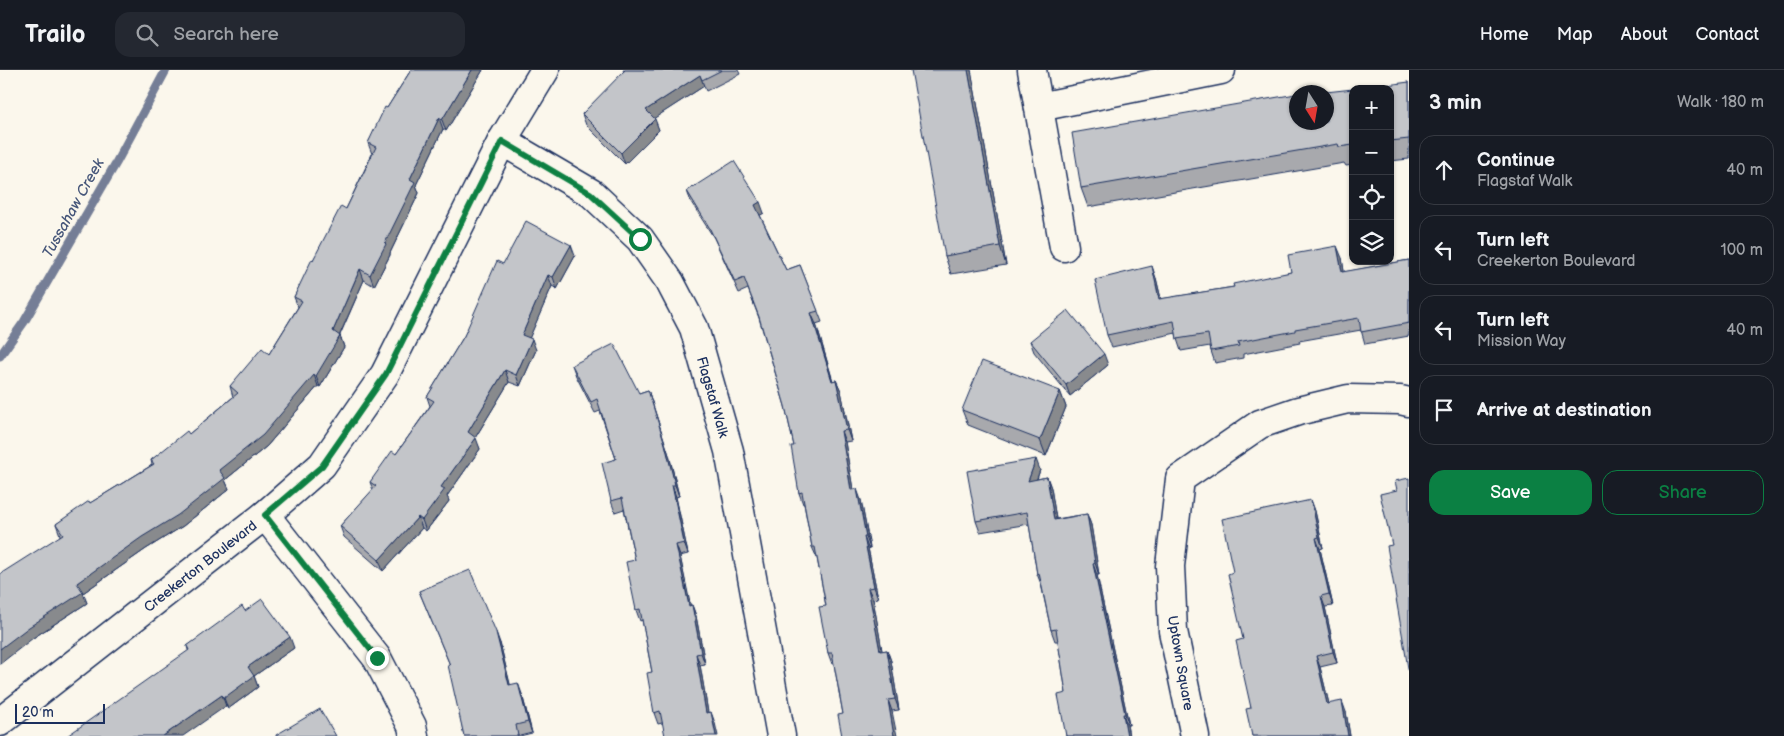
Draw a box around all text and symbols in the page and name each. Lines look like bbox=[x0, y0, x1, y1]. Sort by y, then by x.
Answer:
search box bbox=[115, 12, 465, 57]
text: Trailo bbox=[25, 20, 85, 49]
icon: search bbox=[133, 21, 161, 49]
text: Search here bbox=[173, 23, 279, 46]
text: Home bbox=[1480, 24, 1529, 45]
text: Map bbox=[1557, 24, 1593, 45]
text: About bbox=[1621, 24, 1668, 45]
text: Contact bbox=[1696, 24, 1759, 45]
north arrow bbox=[1289, 85, 1334, 130]
map controls bbox=[1349, 85, 1394, 265]
button: + bbox=[1349, 85, 1394, 130]
text: 3 min bbox=[1429, 90, 1482, 115]
text: Walk · 180 m bbox=[1677, 93, 1764, 112]
button: − bbox=[1349, 130, 1394, 175]
text: Continue bbox=[1477, 149, 1555, 172]
water label: Tussahaw Creek bbox=[38, 155, 109, 261]
icon: ahead bbox=[1430, 156, 1458, 184]
text: 40 m bbox=[1726, 161, 1763, 180]
text: Flagstaf Walk bbox=[1477, 172, 1572, 191]
button: locate bbox=[1349, 175, 1394, 220]
button: layers bbox=[1349, 220, 1394, 265]
route start bbox=[629, 228, 652, 251]
text: Turn left bbox=[1477, 229, 1549, 252]
icon: left bbox=[1430, 236, 1458, 264]
text: 100 m bbox=[1720, 241, 1763, 260]
text: Creekerton Boulevard bbox=[1477, 252, 1636, 271]
text: Turn left bbox=[1477, 309, 1549, 332]
icon: left bbox=[1430, 316, 1458, 344]
text: 40 m bbox=[1726, 321, 1763, 340]
text: Mission Way bbox=[1477, 332, 1566, 351]
street label: Flagstaf Walk bbox=[693, 355, 732, 440]
icon: arrive bbox=[1430, 396, 1458, 424]
text: Arrive at destination bbox=[1477, 399, 1652, 422]
button: Save bbox=[1429, 470, 1592, 515]
button: Share bbox=[1602, 470, 1764, 515]
street label: Creekerton Boulevard bbox=[140, 517, 260, 616]
street label: Uptown Square bbox=[1164, 614, 1197, 712]
route end bbox=[366, 647, 389, 670]
scale bar bbox=[15, 701, 105, 724]
text: 20 m bbox=[22, 704, 54, 721]

